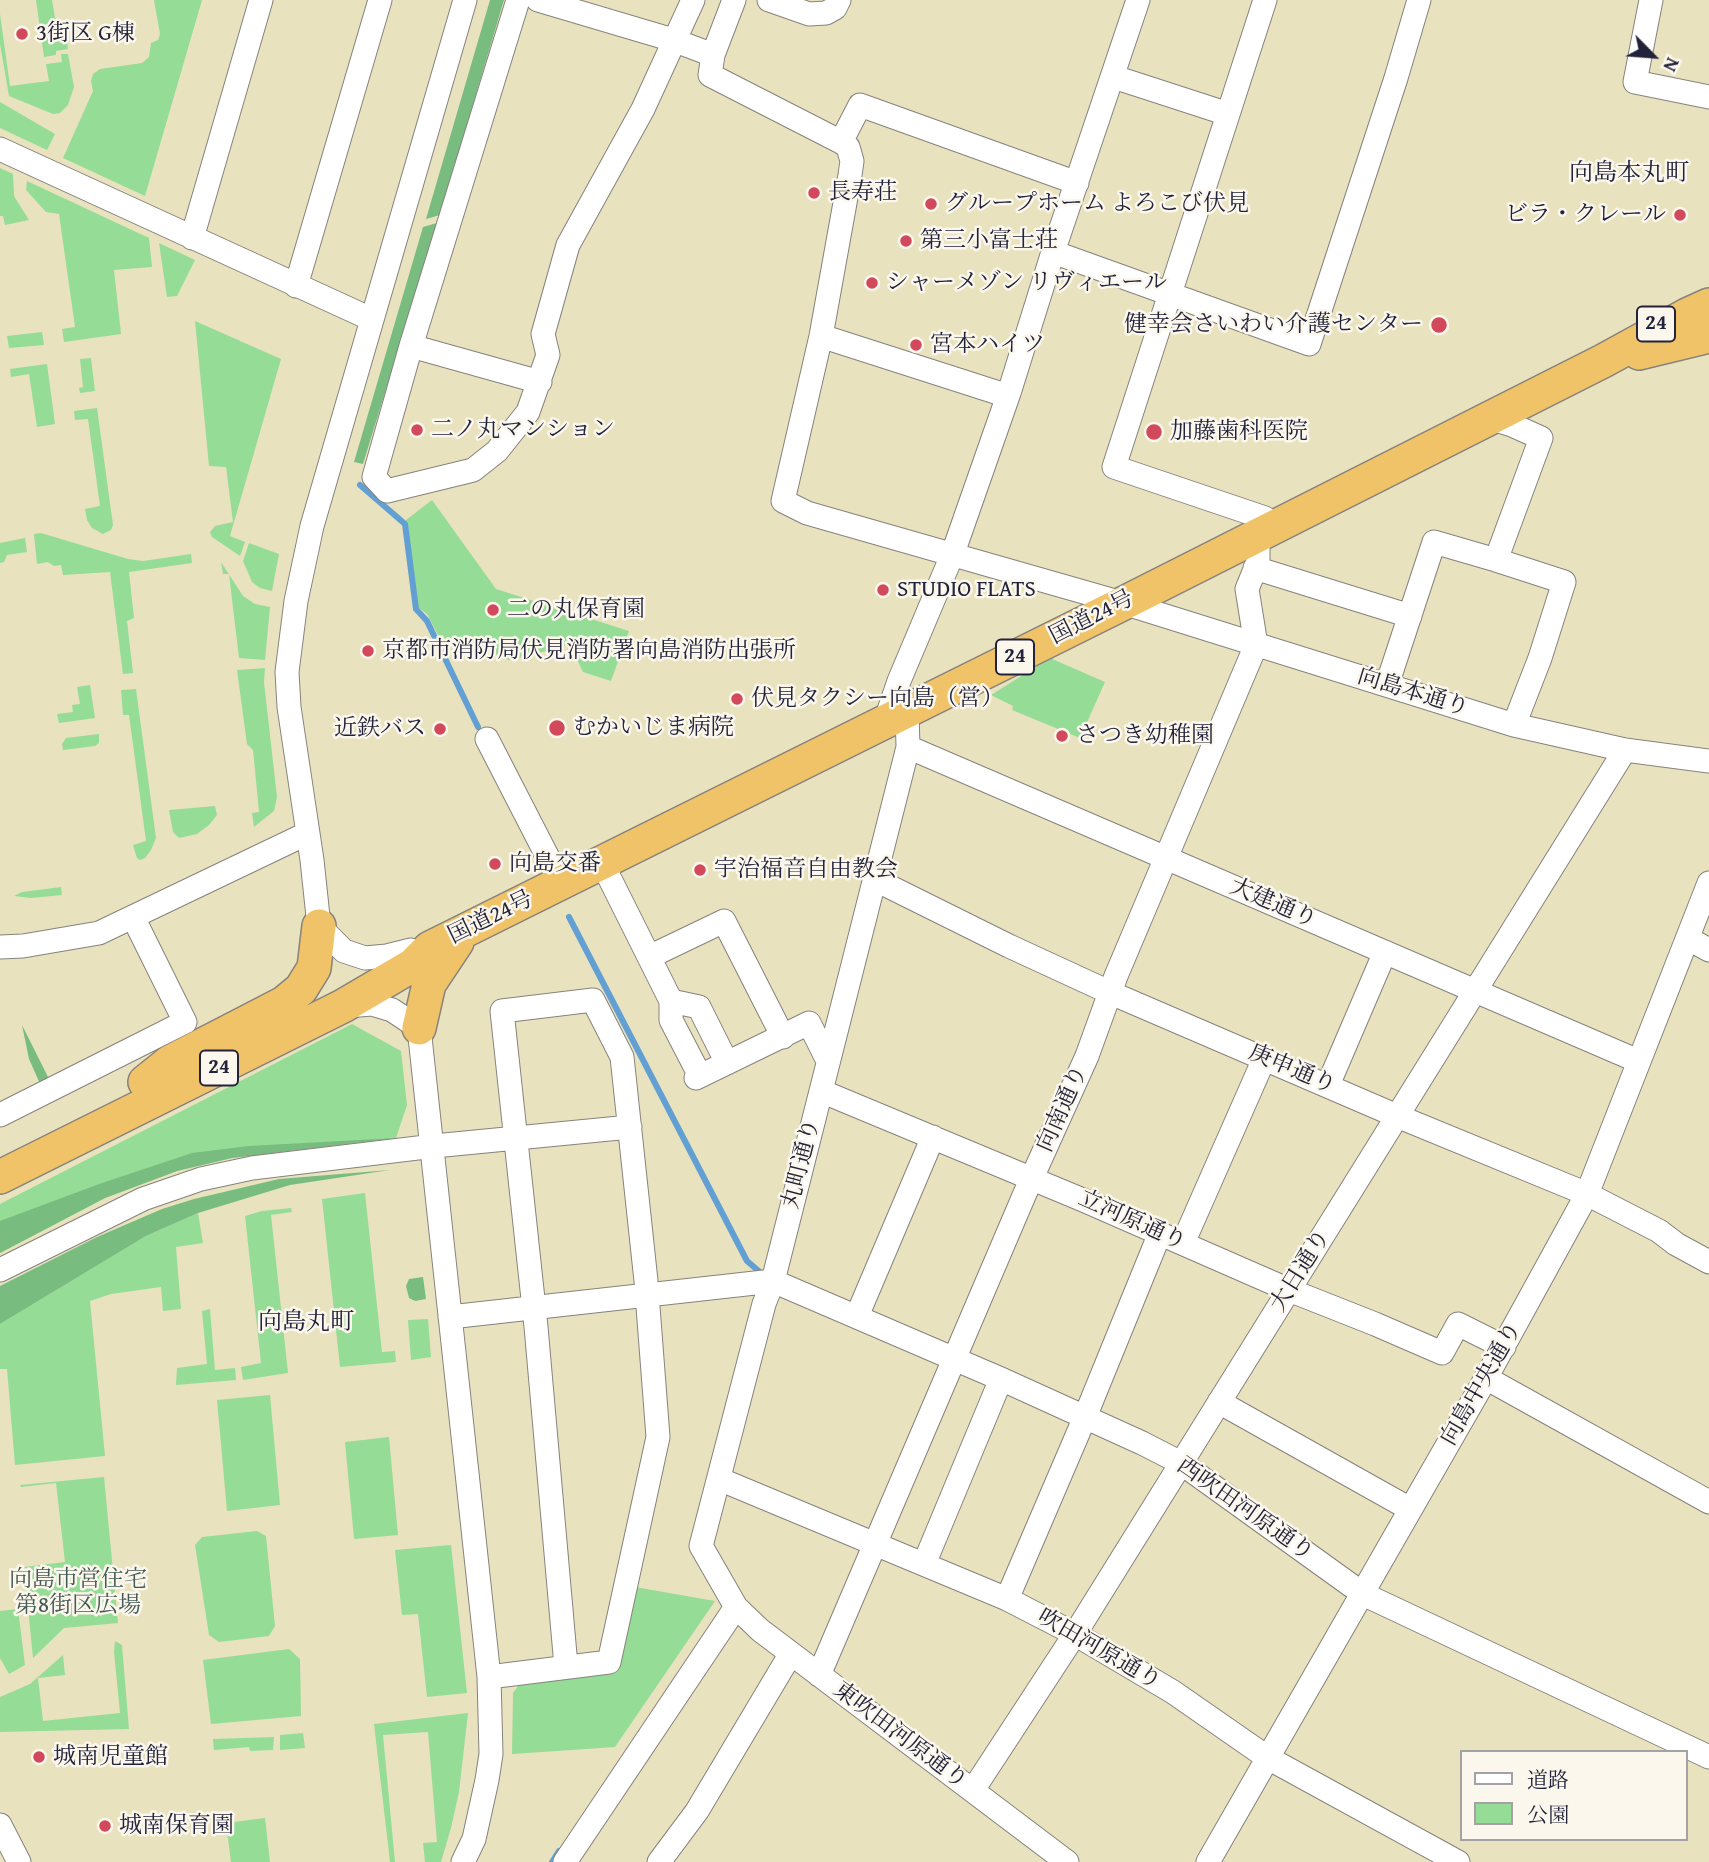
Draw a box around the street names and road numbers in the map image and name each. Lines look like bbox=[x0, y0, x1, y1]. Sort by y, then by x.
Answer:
road number: 24 bbox=[1637, 306, 1675, 342]
street label: 国道24号 bbox=[1045, 585, 1139, 651]
road number: 24 bbox=[996, 640, 1034, 674]
street label: 向島本通り bbox=[1354, 663, 1472, 723]
street label: 大建通り bbox=[1225, 873, 1321, 935]
street label: 国道24号 bbox=[444, 886, 538, 950]
street label: 庚申通り bbox=[1244, 1039, 1340, 1101]
road number: 24 bbox=[200, 1050, 238, 1086]
street label: 向南通り bbox=[1032, 1061, 1094, 1157]
street label: 丸町通り bbox=[777, 1116, 827, 1212]
street label: 立河原通り bbox=[1074, 1185, 1190, 1257]
street label: 大日通り bbox=[1265, 1225, 1337, 1317]
street label: 向島中央通り bbox=[1436, 1317, 1528, 1451]
street label: 西吹田河原通り bbox=[1171, 1453, 1319, 1567]
street label: 吹田河原通り bbox=[1032, 1604, 1166, 1696]
street label: 東吹田河原通り bbox=[827, 1677, 973, 1795]

